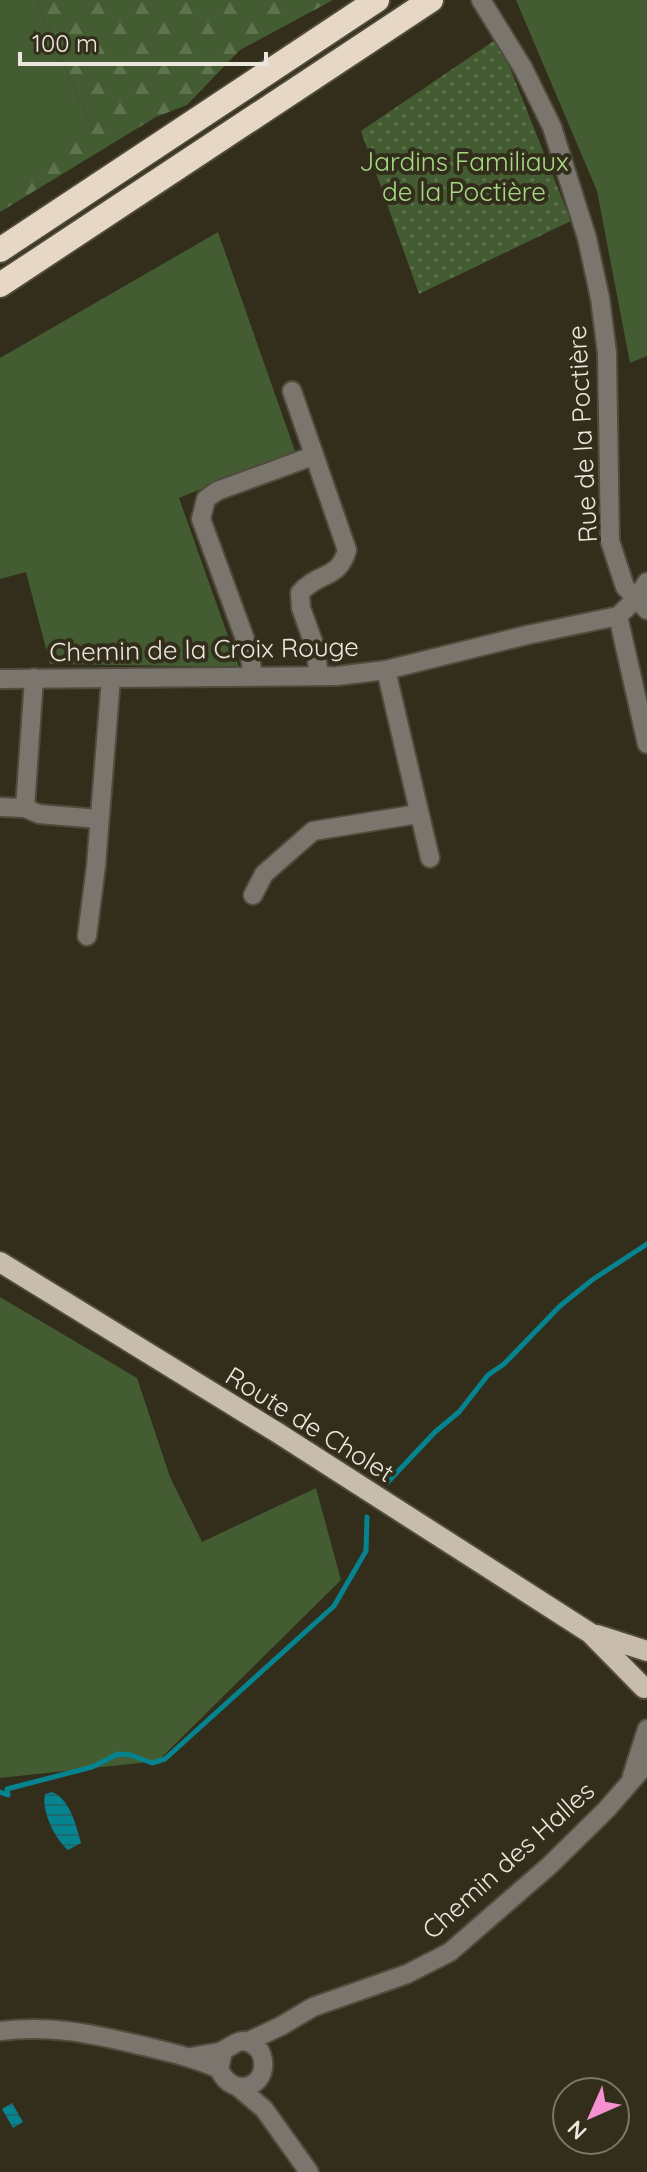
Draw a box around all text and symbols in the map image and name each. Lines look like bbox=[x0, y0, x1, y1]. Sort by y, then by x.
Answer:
scale bar bbox=[20, 16, 266, 66]
text: 100 m bbox=[32, 28, 98, 58]
park label: Jardins Familiaux de la Poctière bbox=[359, 145, 569, 208]
street label: Rue de la Poctière bbox=[560, 324, 604, 544]
street label: Chemin de la Croix Rouge bbox=[49, 630, 359, 668]
street label: Route de Cholet bbox=[220, 1359, 400, 1489]
street label: Chemin des Halles bbox=[415, 1774, 601, 1946]
north arrow bbox=[551, 2076, 631, 2156]
text: N bbox=[561, 2115, 592, 2146]

